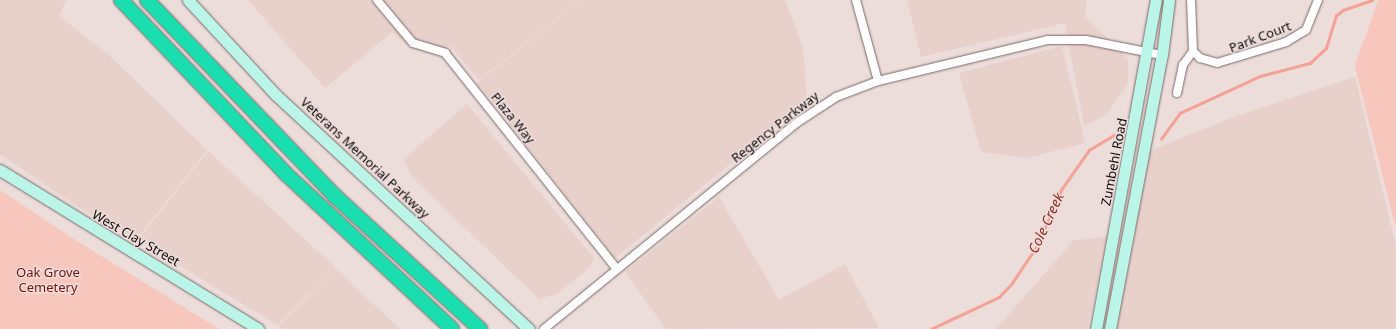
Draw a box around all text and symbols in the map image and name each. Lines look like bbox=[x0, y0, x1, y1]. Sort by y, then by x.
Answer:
street label: Park Court bbox=[1227, 18, 1293, 56]
street label: Regency Parkway bbox=[728, 88, 822, 166]
street label: Plaza Way bbox=[488, 89, 538, 147]
street label: Veterans Memorial Parkway bbox=[297, 94, 433, 222]
street label: Zumbehl Road bbox=[1098, 117, 1130, 207]
water label: Cole Creek bbox=[1025, 190, 1067, 256]
street label: West Clay Street bbox=[89, 207, 183, 269]
park label: Oak Grove Cemetery bbox=[16, 265, 80, 296]

